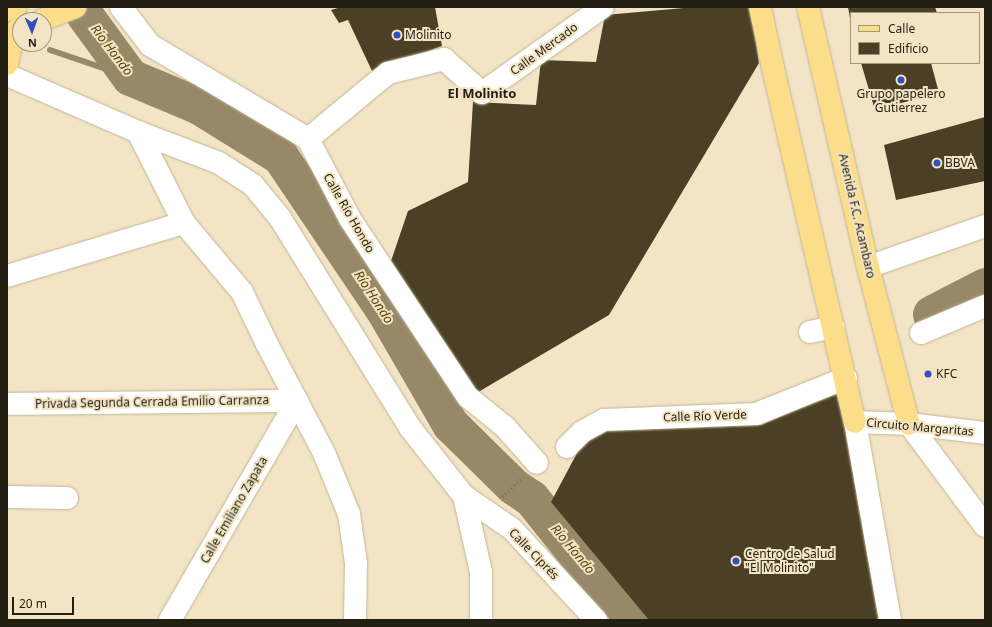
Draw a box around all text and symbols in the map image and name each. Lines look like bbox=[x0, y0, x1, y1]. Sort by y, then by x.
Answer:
north arrow bbox=[12, 12, 52, 52]
legend bbox=[850, 12, 980, 64]
street label: Calle Mercado bbox=[507, 20, 581, 78]
text: Calle bbox=[888, 20, 915, 37]
water label: Río Hondo bbox=[88, 21, 136, 79]
place label: Molinito bbox=[405, 28, 451, 42]
marker: Molinito bbox=[392, 30, 402, 40]
text: N bbox=[28, 36, 37, 51]
text: Edificio bbox=[888, 40, 929, 57]
marker: Grupo papelero Gutierrez bbox=[896, 75, 906, 85]
district label: El Molinito bbox=[448, 85, 516, 101]
place label: Grupo papelero Gutierrez bbox=[857, 87, 945, 115]
street label: Avenida F.C. Acambaro bbox=[836, 152, 878, 280]
place label: BBVA bbox=[945, 156, 975, 170]
marker: BBVA bbox=[932, 158, 942, 168]
street label: Calle Río Hondo bbox=[320, 171, 378, 255]
water label: Río Hondo bbox=[351, 268, 397, 326]
place label: KFC bbox=[936, 367, 957, 381]
marker: KFC bbox=[923, 369, 933, 379]
street label: Privada Segunda Cerrada Emilio Carranza bbox=[35, 393, 269, 411]
street label: Calle Río Verde bbox=[663, 407, 747, 425]
street label: Circuito Margaritas bbox=[866, 415, 974, 439]
street label: Calle Emiliano Zapata bbox=[198, 454, 270, 566]
water label: Río Hondo bbox=[548, 521, 598, 577]
street label: Calle Ciprés bbox=[506, 525, 562, 583]
place label: Centro de Salud "El Molinito" bbox=[745, 547, 835, 575]
marker: Centro de Salud "El Molinito" bbox=[730, 555, 742, 567]
scale bar bbox=[14, 589, 76, 615]
text: 20 m bbox=[19, 595, 47, 612]

